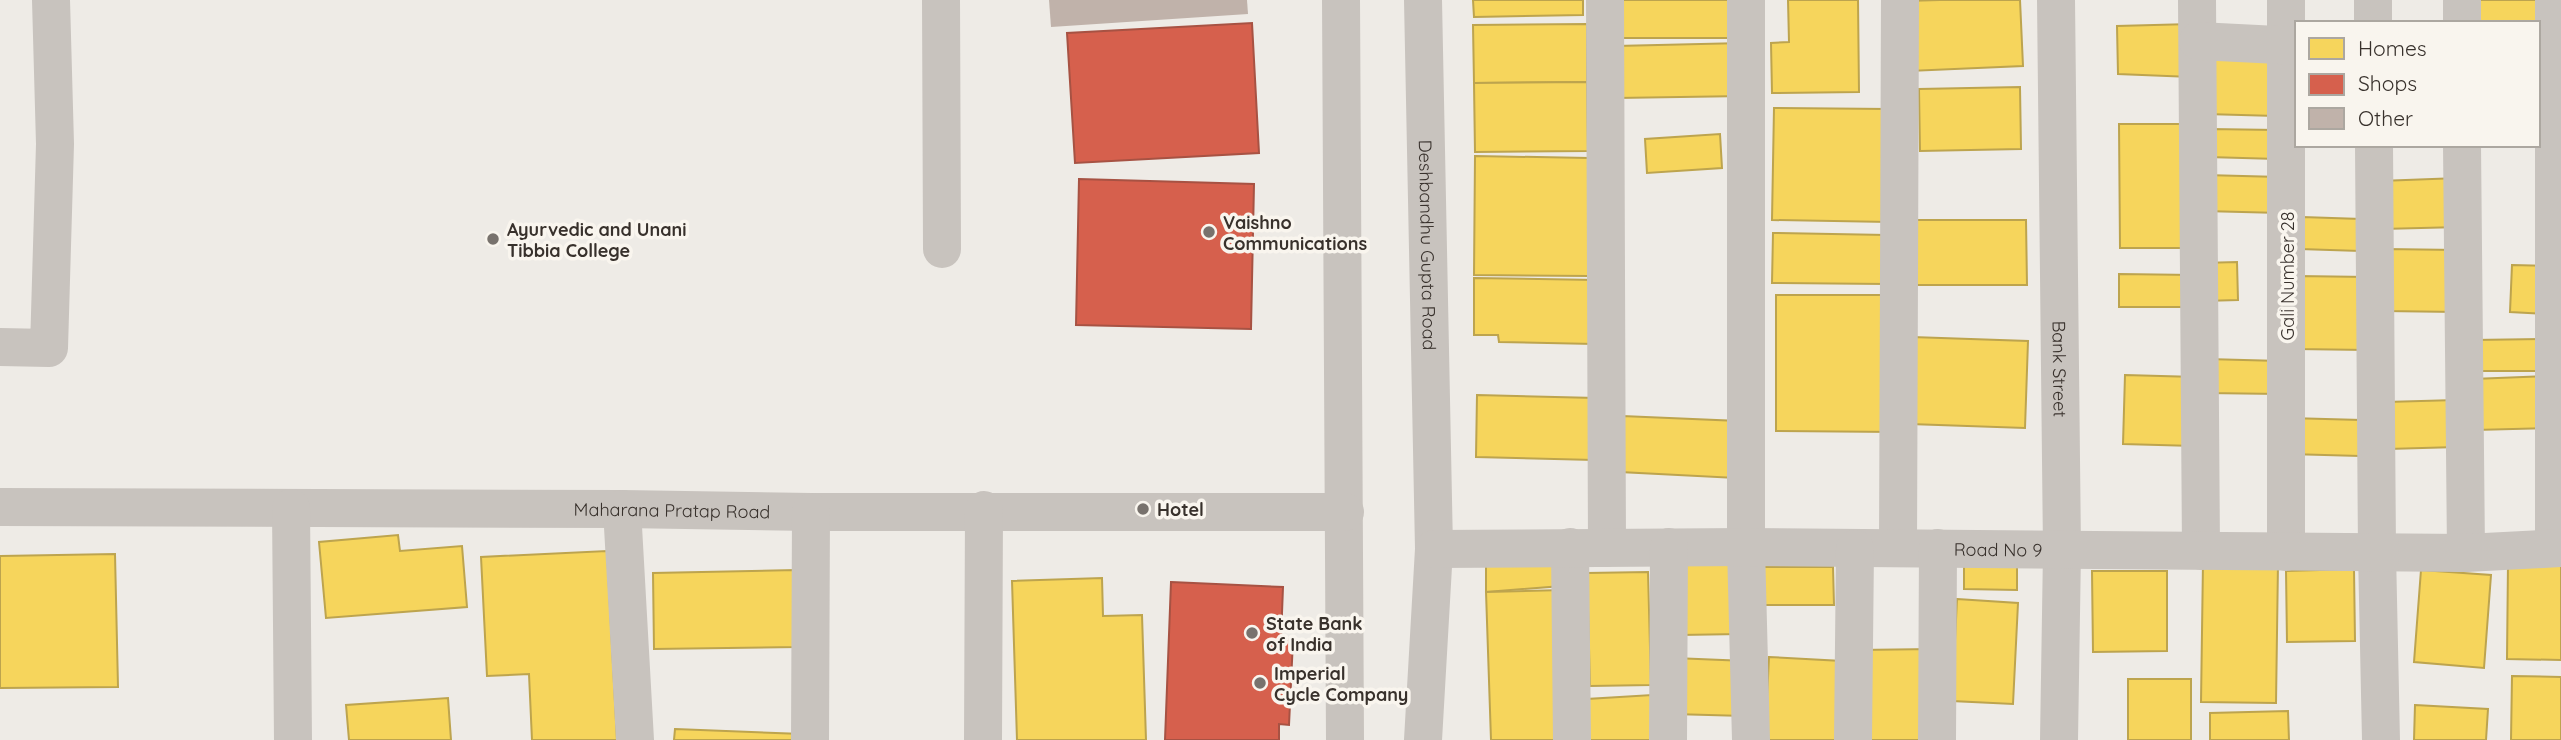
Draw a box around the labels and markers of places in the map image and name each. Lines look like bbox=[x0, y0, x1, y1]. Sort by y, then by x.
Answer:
place label: Vaishno Communications bbox=[1223, 211, 1367, 255]
place label: Ayurvedic and Unani Tibbia College bbox=[507, 218, 687, 262]
marker: Vaishno Communications bbox=[1201, 224, 1217, 240]
marker: Ayurvedic and Unani Tibbia College bbox=[485, 231, 501, 247]
place label: Hotel bbox=[1157, 498, 1204, 521]
marker: Hotel bbox=[1135, 501, 1151, 517]
place label: State Bank of India bbox=[1266, 612, 1362, 656]
marker: State Bank of India bbox=[1244, 625, 1260, 641]
place label: Imperial Cycle Company bbox=[1274, 662, 1408, 706]
marker: Imperial Cycle Company bbox=[1252, 675, 1268, 691]

